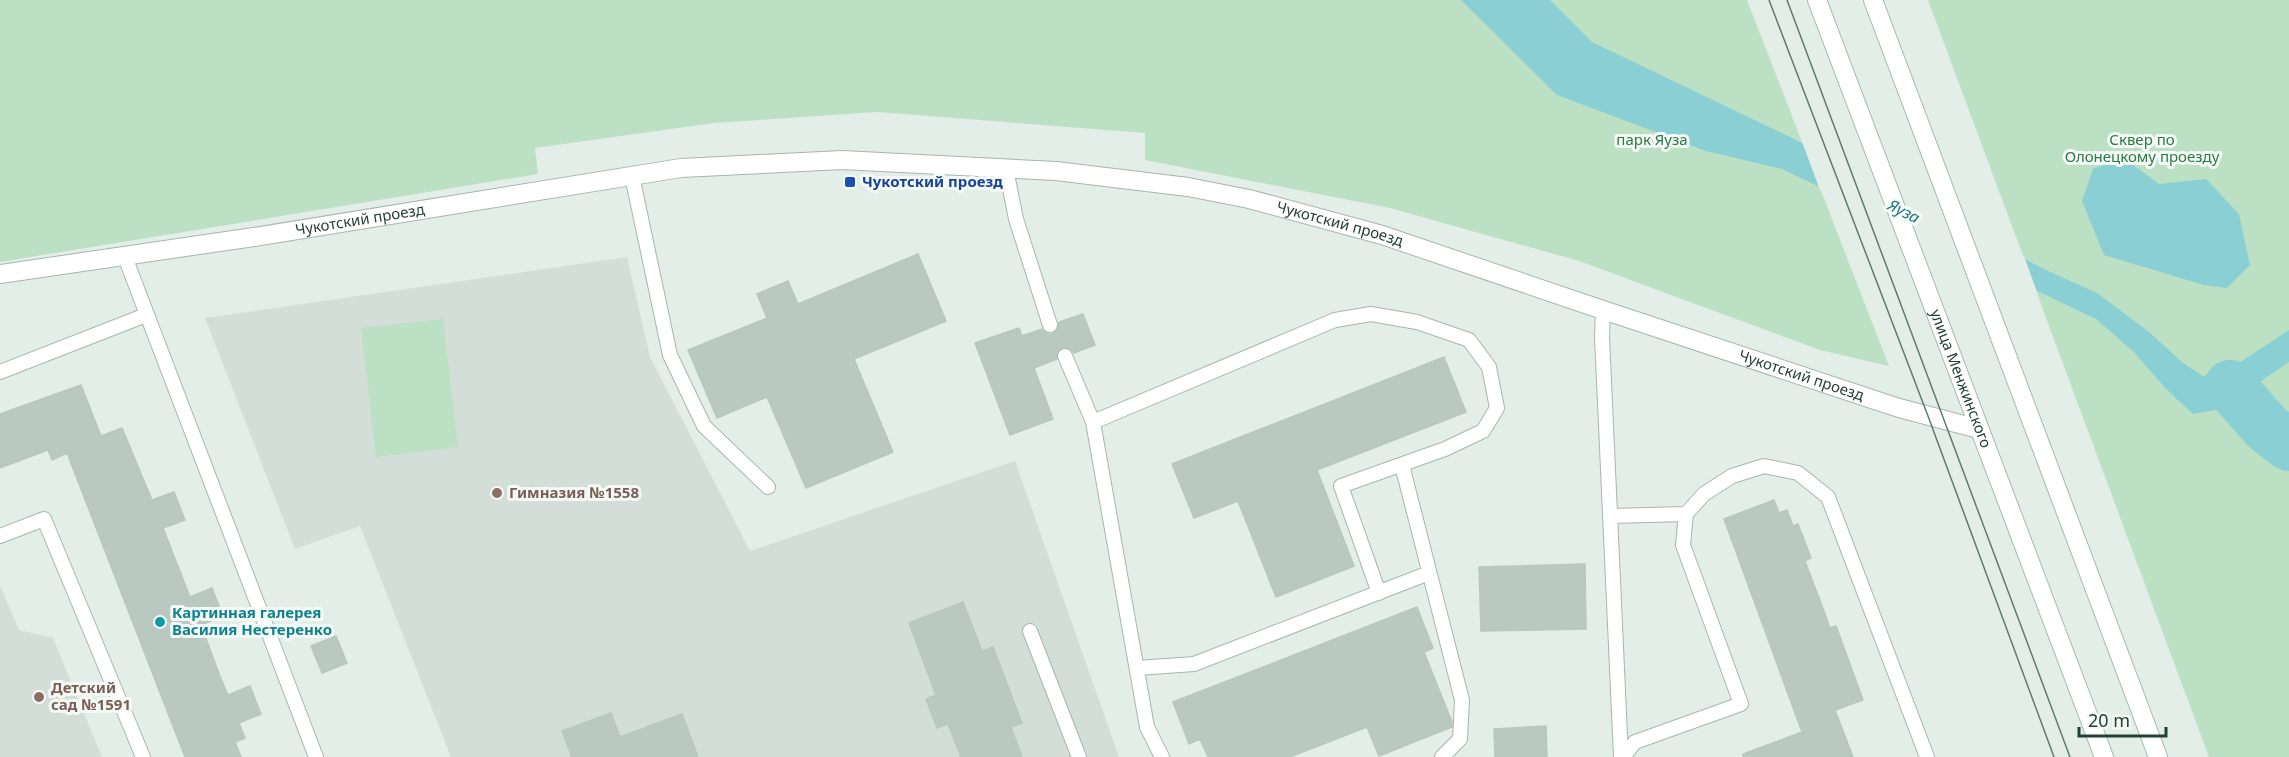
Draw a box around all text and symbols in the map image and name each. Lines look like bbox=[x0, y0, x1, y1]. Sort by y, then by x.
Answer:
park label: парк Яуза bbox=[1616, 129, 1688, 149]
park label: Сквер по Олонецкому проезду bbox=[2065, 129, 2220, 166]
place label: Чукотский проезд bbox=[862, 171, 1003, 191]
marker: Чукотский проезд bbox=[843, 175, 857, 189]
water label: Яуза bbox=[1883, 193, 1924, 228]
street label: Чукотский проезд bbox=[1274, 196, 1406, 251]
street label: Чукотский проезд bbox=[294, 199, 426, 239]
street label: улица Менжинского bbox=[1926, 306, 1997, 451]
street label: Чукотский проезд bbox=[1736, 345, 1867, 405]
place label: Гимназия №1558 bbox=[509, 482, 639, 502]
marker: Гимназия №1558 bbox=[490, 486, 504, 500]
place label: Картинная галерея Василия Нестеренко bbox=[172, 602, 332, 639]
marker: Картинная галерея Василия Нестеренко bbox=[153, 615, 167, 629]
place label: Детский сад №1591 bbox=[51, 677, 131, 714]
marker: Детский сад №1591 bbox=[32, 690, 46, 704]
scale bar bbox=[2079, 700, 2166, 738]
text: 20 m bbox=[2088, 708, 2130, 732]

